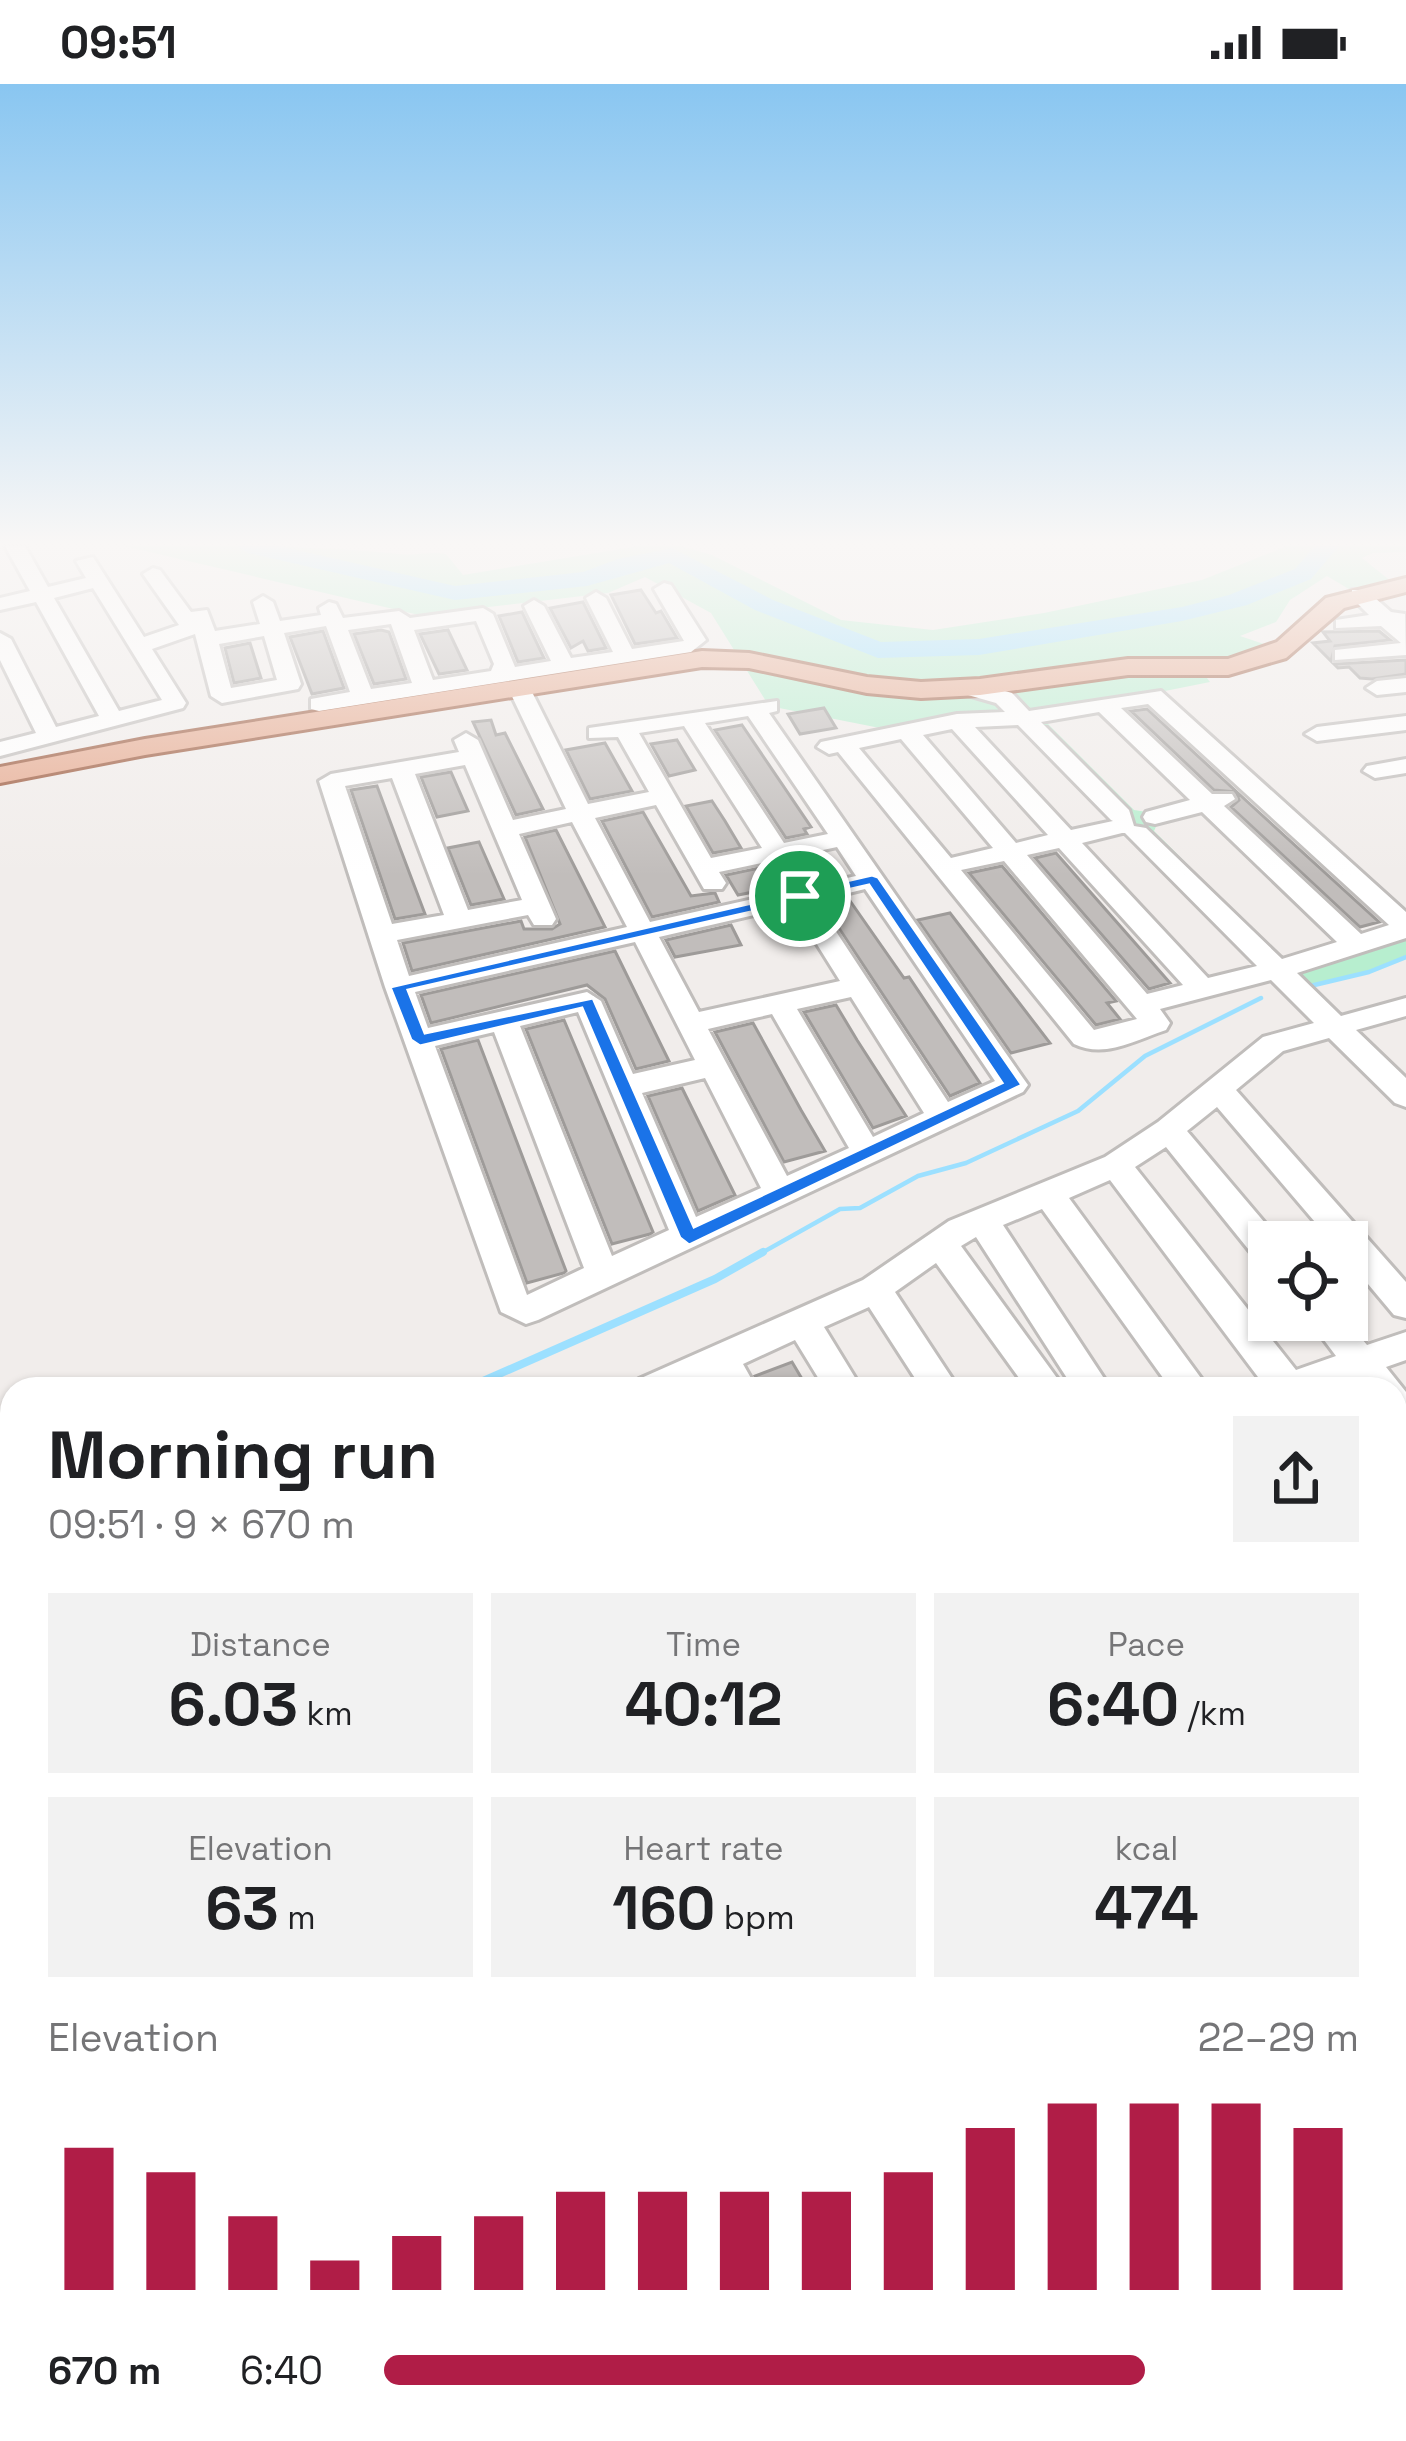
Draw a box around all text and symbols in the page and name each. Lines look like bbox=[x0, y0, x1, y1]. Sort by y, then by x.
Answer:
text: 09:51 bbox=[60, 14, 177, 71]
pin bbox=[749, 845, 851, 947]
icon: arrive bbox=[767, 863, 833, 929]
map controls bbox=[1248, 1221, 1368, 1341]
button: locate bbox=[1248, 1221, 1368, 1341]
text: Morning run bbox=[48, 1413, 438, 1497]
button: share bbox=[1233, 1416, 1359, 1542]
text: 09:51 · 9 × 670 m bbox=[48, 1500, 355, 1549]
text: Distance bbox=[190, 1624, 331, 1666]
text: Time bbox=[666, 1624, 741, 1666]
text: Pace bbox=[1108, 1624, 1185, 1666]
text: 6.03 bbox=[168, 1666, 298, 1743]
text: 40:12 bbox=[625, 1666, 782, 1743]
text: 6:40 bbox=[1047, 1666, 1179, 1743]
text: km bbox=[298, 1693, 353, 1735]
text: /km bbox=[1179, 1693, 1246, 1735]
text: Elevation bbox=[188, 1828, 333, 1870]
text: Heart rate bbox=[623, 1828, 784, 1870]
text: kcal bbox=[1115, 1828, 1178, 1870]
text: 63 bbox=[205, 1870, 279, 1947]
text: 160 bbox=[612, 1870, 715, 1947]
text: 474 bbox=[1094, 1870, 1199, 1947]
text: m bbox=[279, 1897, 316, 1939]
text: bpm bbox=[715, 1897, 795, 1939]
text: Elevation bbox=[48, 2013, 219, 2062]
text: 22–29 m bbox=[1198, 2013, 1359, 2062]
text: 670 m bbox=[48, 2346, 161, 2395]
text: 6:40 bbox=[240, 2346, 323, 2395]

